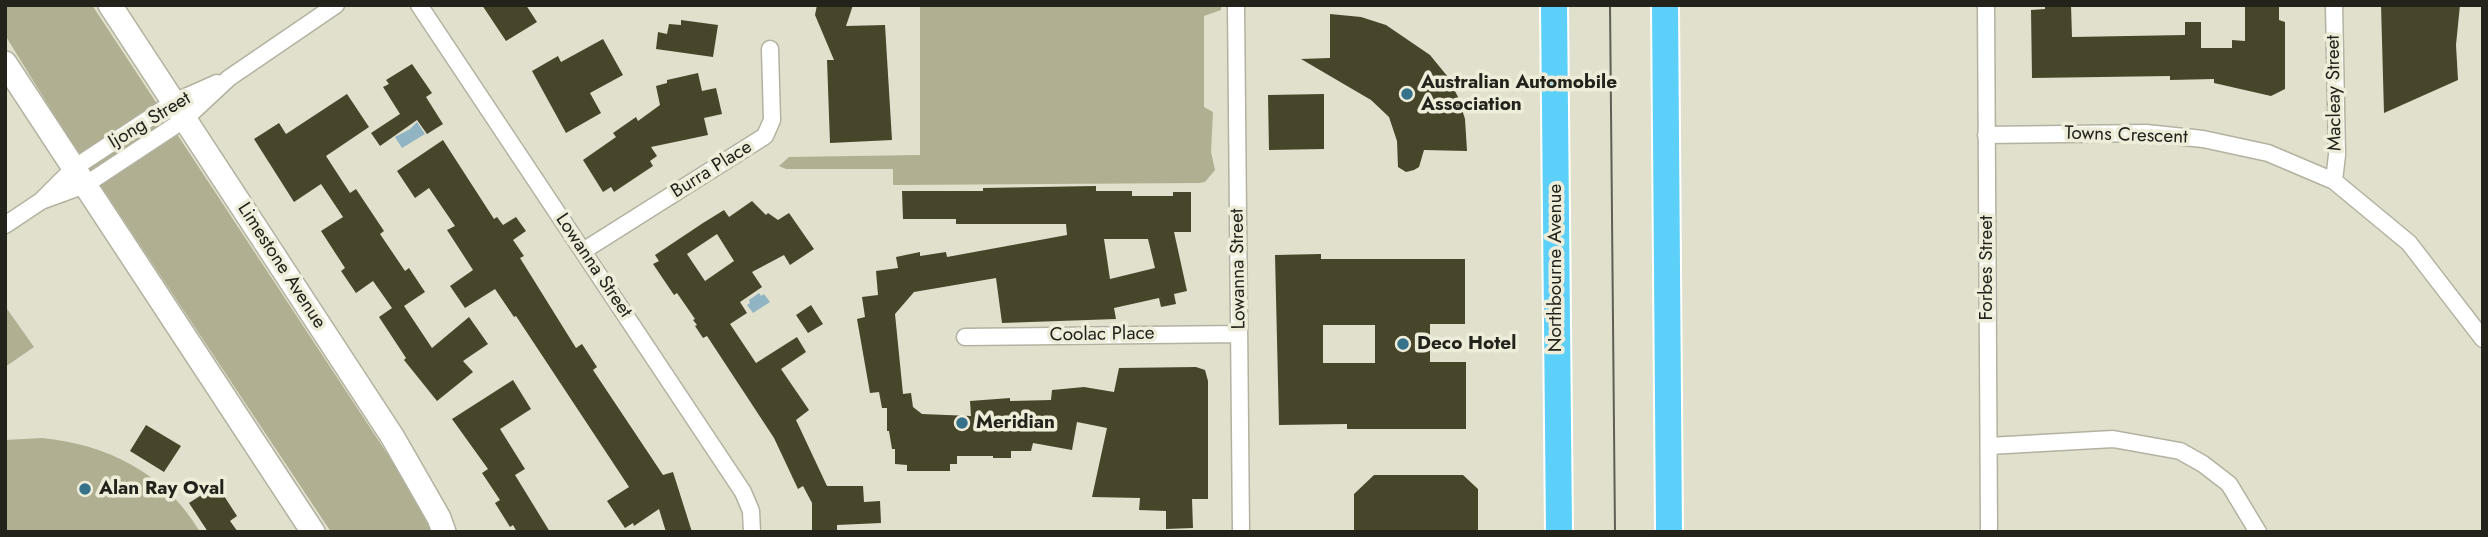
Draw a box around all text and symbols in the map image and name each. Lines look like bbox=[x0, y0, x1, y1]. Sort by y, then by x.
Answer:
street label: Macleay Street bbox=[2323, 35, 2347, 151]
place label: Australian Automobile Association bbox=[1421, 72, 1617, 116]
marker: Australian Automobile Association bbox=[1399, 86, 1415, 102]
street label: Ijong Street bbox=[105, 88, 195, 154]
street label: Towns Crescent bbox=[2064, 122, 2188, 150]
street label: Burra Place bbox=[667, 136, 757, 204]
street label: Northbourne Avenue bbox=[1545, 184, 1567, 352]
street label: Limestone Avenue bbox=[232, 199, 330, 333]
street label: Lowanna Street bbox=[1227, 208, 1251, 330]
street label: Lowanna Street bbox=[550, 210, 636, 322]
street label: Forbes Street bbox=[1976, 215, 1998, 321]
street label: Coolac Place bbox=[1049, 323, 1155, 347]
place label: Deco Hotel bbox=[1417, 333, 1516, 355]
marker: Deco Hotel bbox=[1395, 336, 1411, 352]
place label: Meridian bbox=[976, 412, 1055, 434]
marker: Meridian bbox=[954, 415, 970, 431]
place label: Alan Ray Oval bbox=[99, 478, 224, 500]
marker: Alan Ray Oval bbox=[77, 481, 93, 497]

